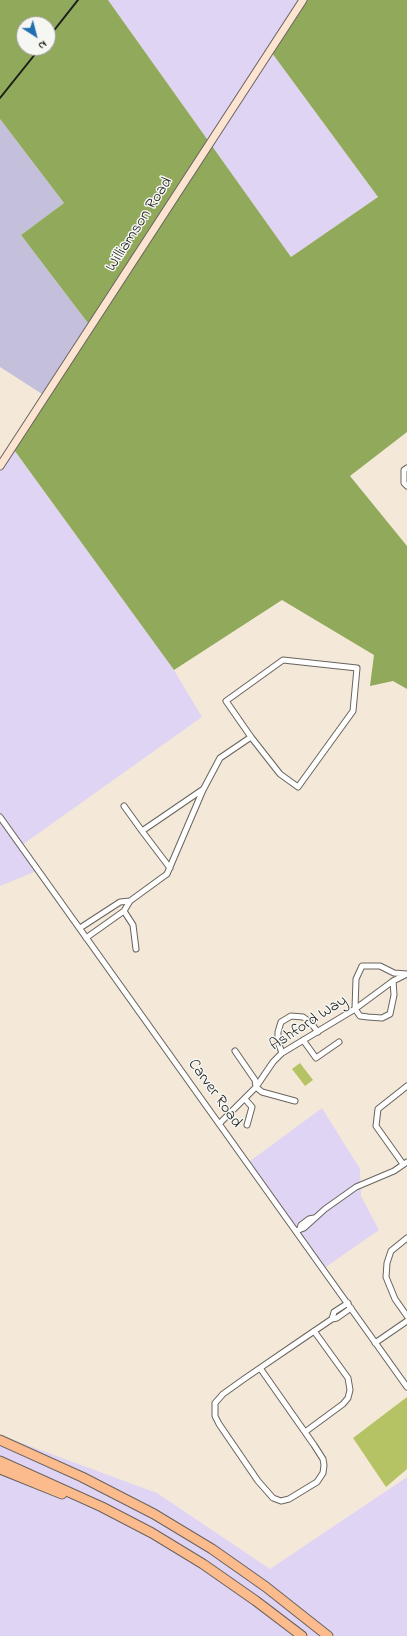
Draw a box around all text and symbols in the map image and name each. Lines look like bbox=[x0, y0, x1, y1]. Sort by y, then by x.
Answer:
north arrow bbox=[16, 16, 56, 56]
text: N bbox=[35, 36, 50, 54]
street label: Williamson Road bbox=[102, 174, 178, 276]
street label: Ashford Way bbox=[267, 992, 351, 1056]
street label: Carver Road bbox=[183, 1056, 245, 1132]

